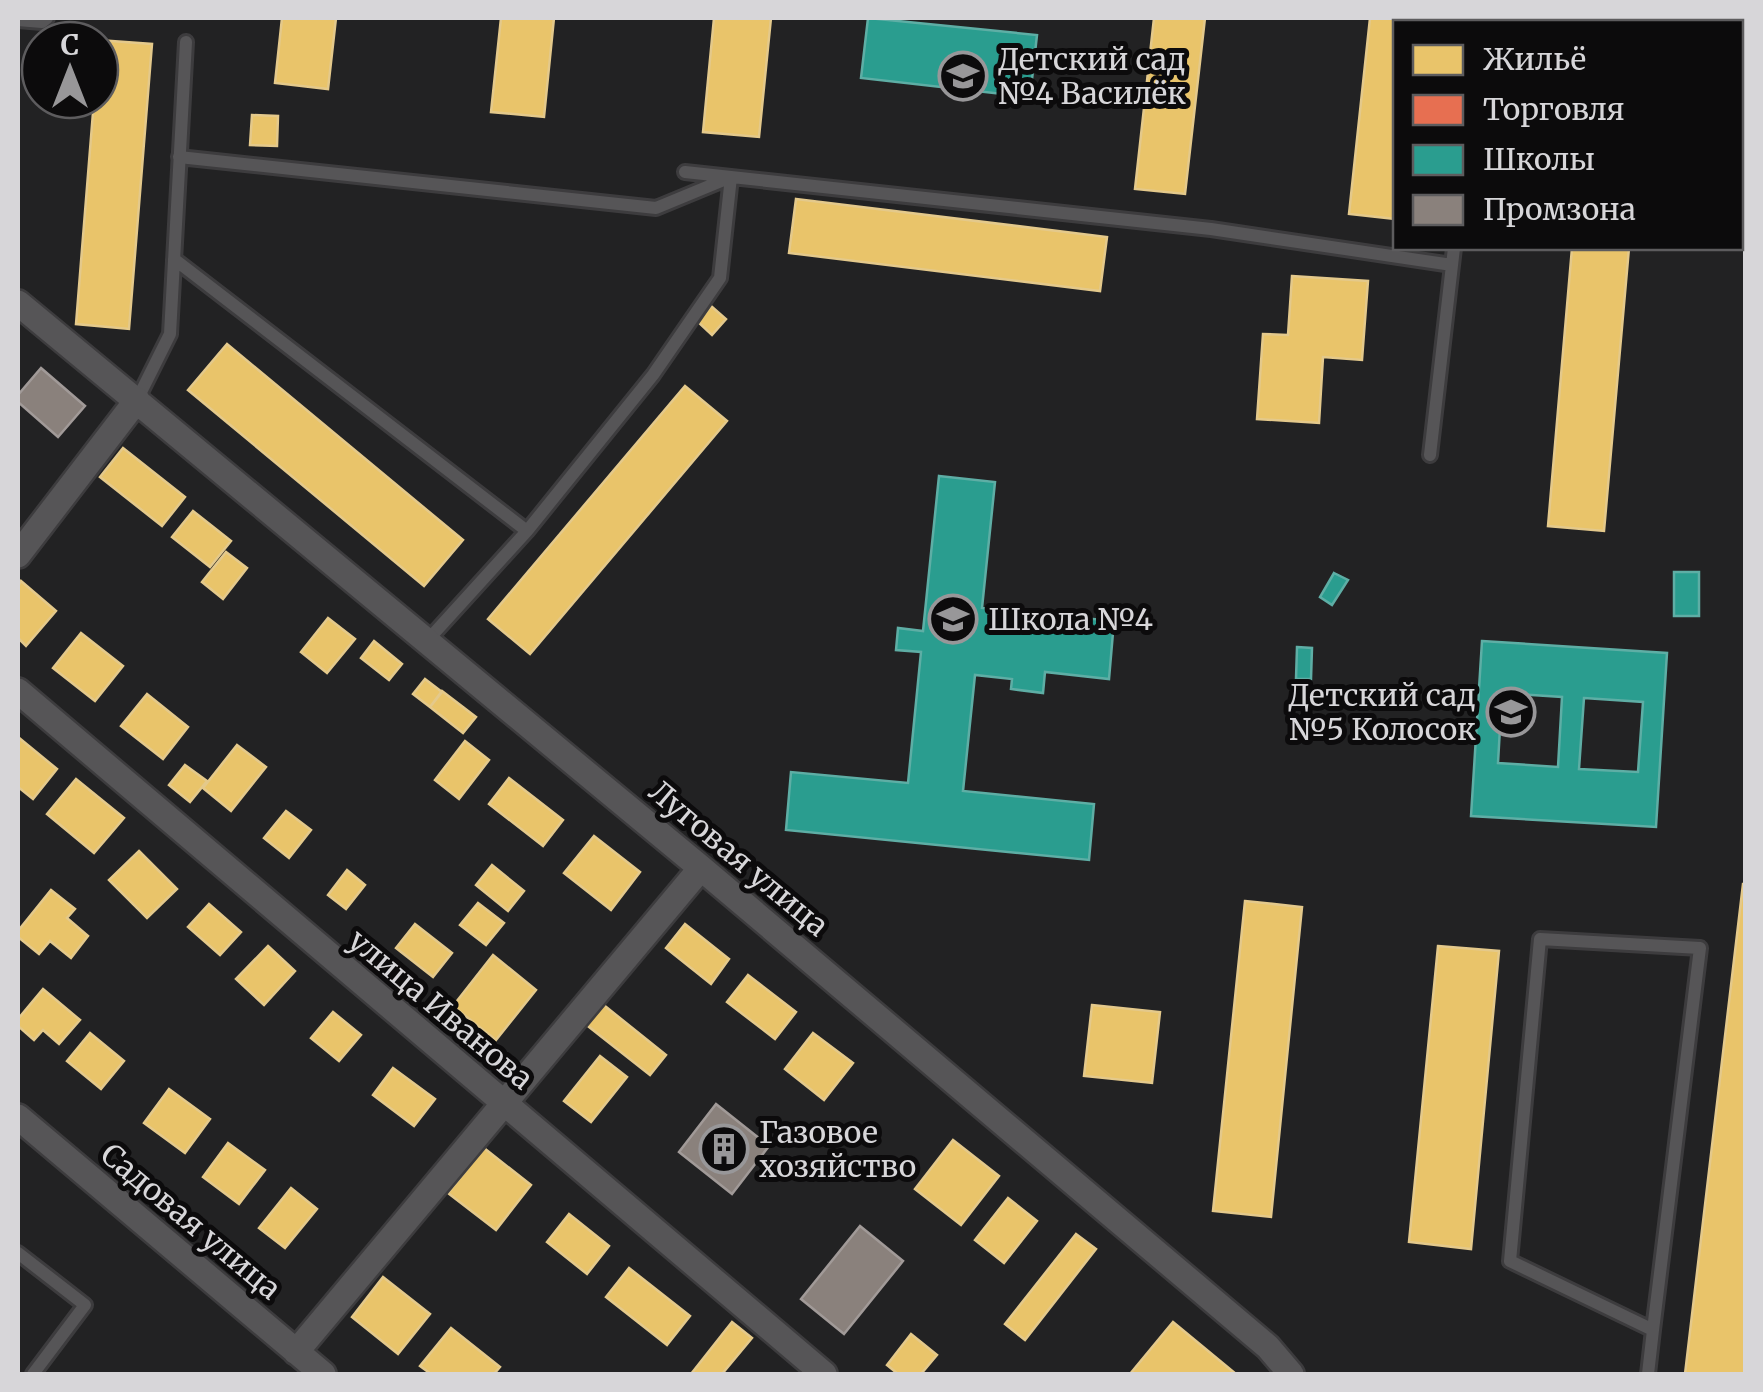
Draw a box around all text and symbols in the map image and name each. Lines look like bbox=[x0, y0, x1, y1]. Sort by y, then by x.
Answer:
north arrow bbox=[20, 20, 120, 120]
legend bbox=[1393, 20, 1743, 250]
text: С bbox=[61, 27, 79, 63]
place label: Детский сад №4 Василёк bbox=[998, 40, 1186, 112]
text: Жильё bbox=[1483, 40, 1586, 78]
school or university icon: Детский сад №4 Василёк bbox=[937, 50, 989, 102]
text: Торговля bbox=[1483, 90, 1625, 128]
text: Школы bbox=[1483, 140, 1595, 178]
text: Промзона bbox=[1483, 190, 1636, 228]
school or university icon: Школа №4 bbox=[927, 593, 979, 645]
place label: Школа №4 bbox=[988, 600, 1153, 638]
place label: Детский сад №5 Колосок bbox=[1288, 676, 1476, 748]
school or university icon: Детский сад №5 Колосок bbox=[1485, 686, 1537, 738]
street label: Луговая улица bbox=[642, 772, 836, 944]
street label: улица Иванова bbox=[341, 921, 541, 1097]
place label: Газовое хозяйство bbox=[759, 1113, 916, 1185]
building icon: Газовое хозяйство bbox=[698, 1123, 750, 1175]
street label: Садовая улица bbox=[93, 1135, 289, 1307]

